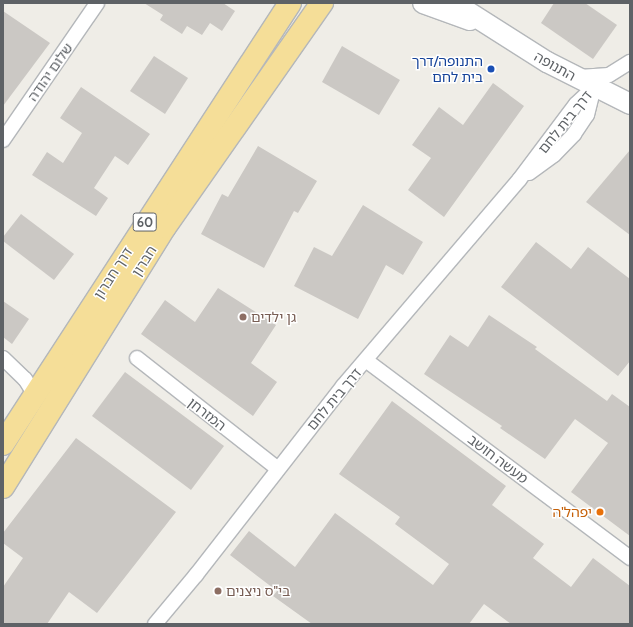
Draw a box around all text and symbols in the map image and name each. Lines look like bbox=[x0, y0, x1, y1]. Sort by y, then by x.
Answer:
street label: שלום יהודה bbox=[24, 40, 76, 104]
street label: התנופה bbox=[531, 48, 579, 84]
place label: התנופה/דרך בית לחם bbox=[412, 53, 483, 86]
marker: התנופה/דרך בית לחם bbox=[486, 64, 496, 74]
street label: דרך בית לחם bbox=[535, 87, 595, 157]
road number: 60 bbox=[132, 211, 158, 233]
street label: חברון bbox=[128, 243, 160, 279]
street label: דרך חברון bbox=[90, 244, 136, 302]
place label: גן ילדים bbox=[251, 309, 296, 325]
marker: גן ילדים bbox=[238, 312, 248, 322]
street label: דרך בית לחם bbox=[303, 365, 365, 433]
street label: המזרחן bbox=[185, 394, 229, 434]
street label: מעשה חושב bbox=[465, 431, 531, 487]
place label: יפהל'ה bbox=[553, 504, 592, 520]
marker: יפהל'ה bbox=[595, 507, 605, 517]
place label: בי"ס ניצנים bbox=[226, 583, 290, 599]
marker: בי"ס ניצנים bbox=[213, 586, 223, 596]

